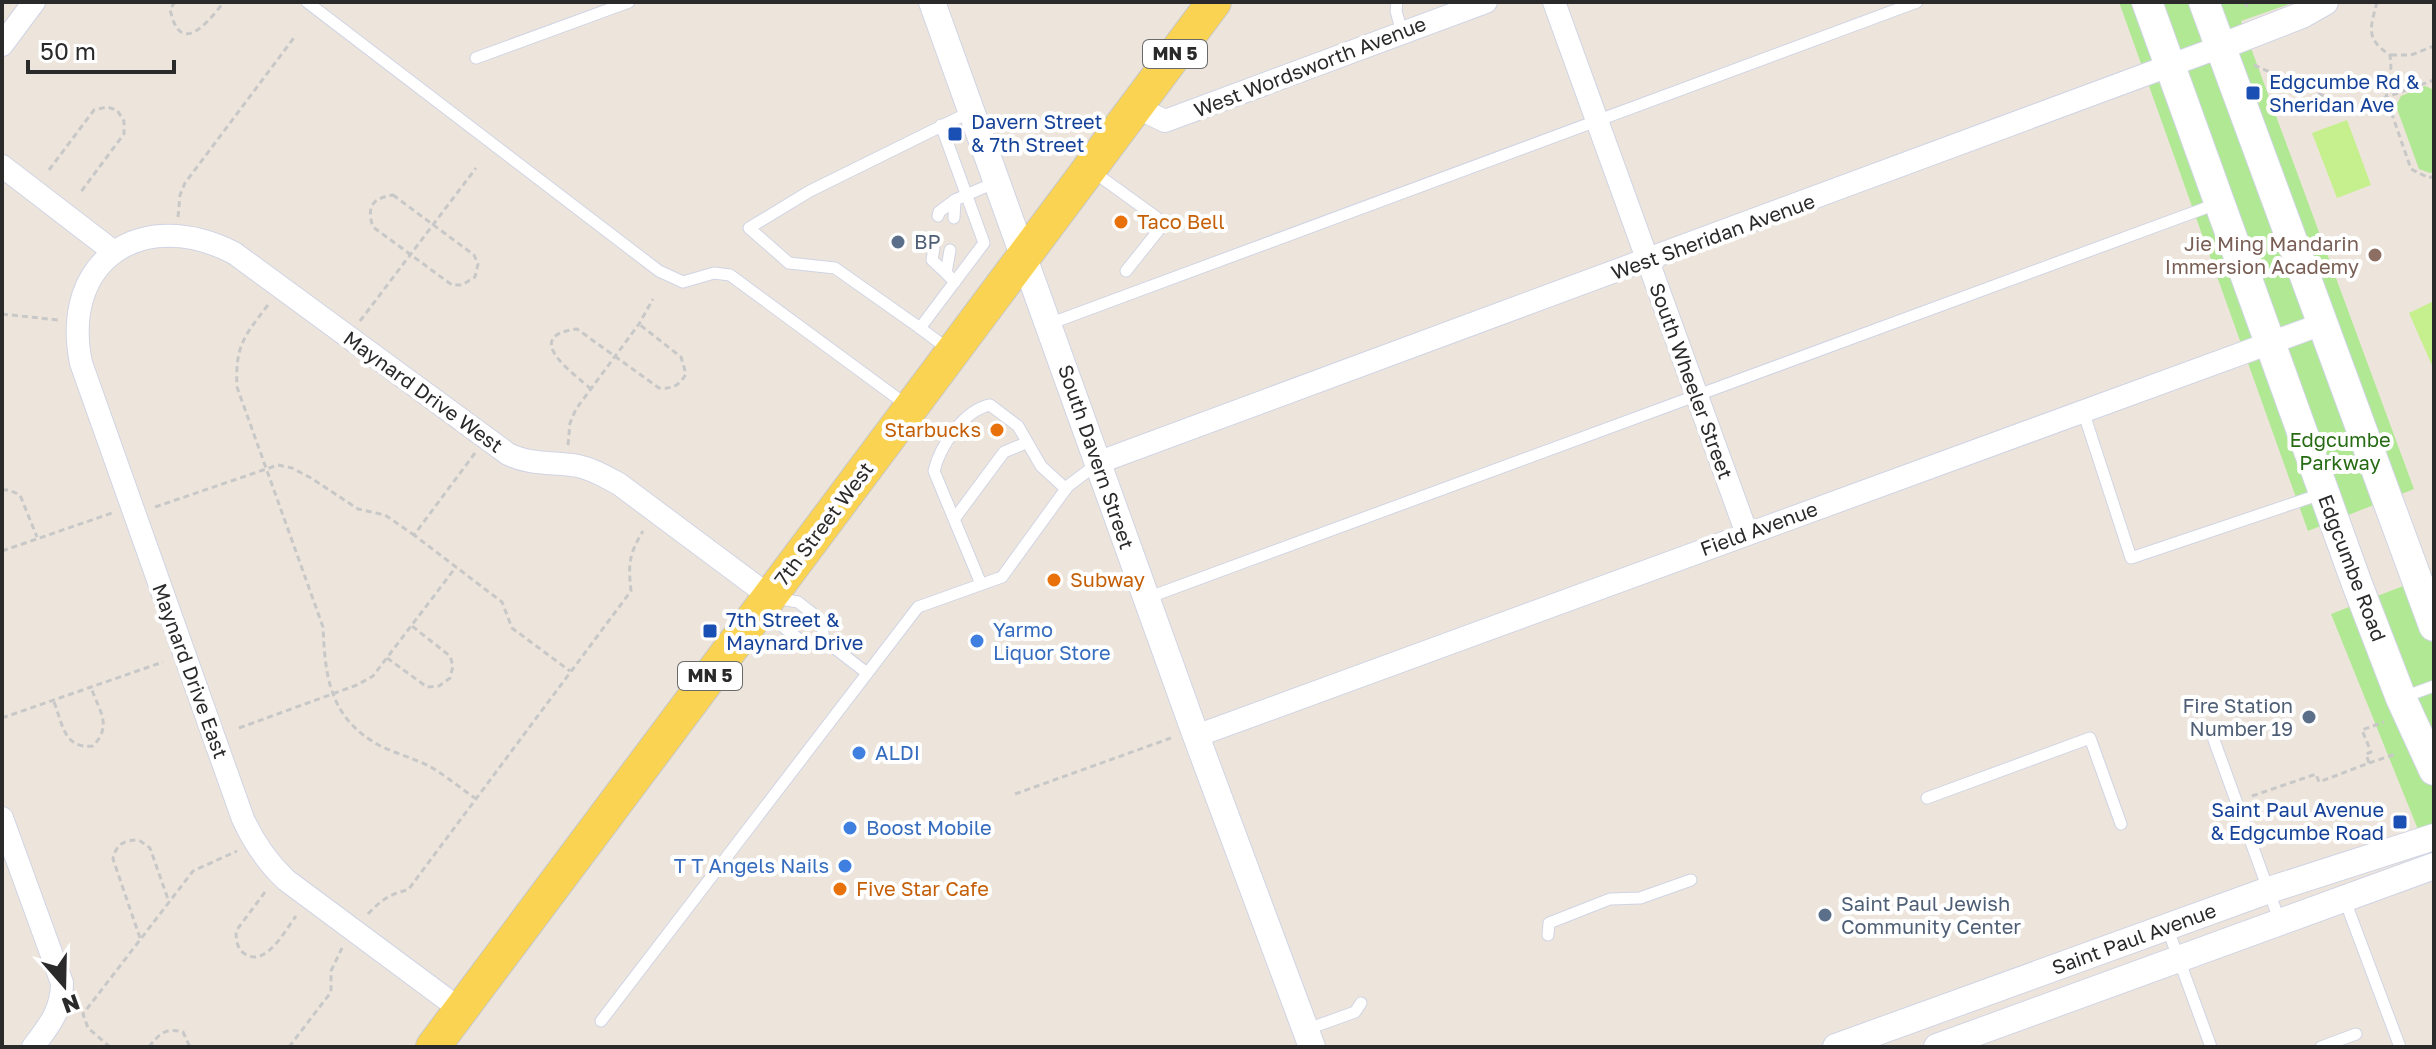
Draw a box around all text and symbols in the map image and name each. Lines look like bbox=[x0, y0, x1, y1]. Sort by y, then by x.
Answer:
street label: West Wordsworth Avenue bbox=[1190, 11, 1429, 121]
scale bar bbox=[28, 24, 174, 74]
text: 50 m bbox=[40, 36, 96, 65]
road number: MN 5 bbox=[1143, 40, 1207, 68]
place label: Edgcumbe Rd & Sheridan Ave bbox=[2269, 69, 2420, 116]
marker: Edgcumbe Rd & Sheridan Ave bbox=[2244, 84, 2262, 102]
place label: Davern Street & 7th Street bbox=[971, 109, 1103, 156]
marker: Davern Street & 7th Street bbox=[946, 125, 964, 143]
street label: West Sheridan Avenue bbox=[1608, 188, 1818, 284]
place label: Taco Bell bbox=[1137, 209, 1225, 233]
marker: Taco Bell bbox=[1112, 213, 1130, 231]
place label: BP bbox=[914, 229, 941, 253]
place label: Jie Ming Mandarin Immersion Academy bbox=[2165, 231, 2359, 278]
marker: BP bbox=[889, 233, 907, 251]
marker: Jie Ming Mandarin Immersion Academy bbox=[2366, 246, 2384, 264]
street label: South Wheeler Street bbox=[1645, 279, 1739, 482]
street label: Maynard Drive West bbox=[339, 325, 508, 457]
street label: South Davern Street bbox=[1054, 361, 1140, 552]
place label: Starbucks bbox=[884, 417, 981, 441]
marker: Starbucks bbox=[988, 421, 1006, 439]
park label: Edgcumbe Parkway bbox=[2289, 427, 2391, 474]
street label: 7th Street West bbox=[769, 457, 878, 590]
street label: Edgcumbe Road bbox=[2314, 491, 2392, 644]
street label: Field Avenue bbox=[1697, 496, 1821, 560]
place label: Subway bbox=[1070, 567, 1145, 591]
marker: Subway bbox=[1045, 571, 1063, 589]
street label: Maynard Drive East bbox=[148, 580, 234, 761]
place label: 7th Street & Maynard Drive bbox=[726, 607, 863, 654]
place label: Yarmo Liquor Store bbox=[993, 617, 1111, 664]
marker: 7th Street & Maynard Drive bbox=[701, 622, 719, 640]
marker: Yarmo Liquor Store bbox=[968, 632, 986, 650]
road number: MN 5 bbox=[678, 662, 742, 690]
place label: Fire Station Number 19 bbox=[2182, 693, 2293, 740]
marker: Fire Station Number 19 bbox=[2300, 708, 2318, 726]
place label: ALDI bbox=[875, 740, 920, 764]
marker: ALDI bbox=[850, 744, 868, 762]
place label: Saint Paul Avenue & Edgcumbe Road bbox=[2210, 797, 2384, 844]
marker: Saint Paul Avenue & Edgcumbe Road bbox=[2391, 813, 2409, 831]
place label: Boost Mobile bbox=[866, 815, 992, 839]
marker: Boost Mobile bbox=[841, 819, 859, 837]
place label: T T Angels Nails bbox=[674, 853, 829, 877]
marker: T T Angels Nails bbox=[836, 857, 854, 875]
place label: Five Star Cafe bbox=[856, 876, 989, 900]
marker: Five Star Cafe bbox=[831, 880, 849, 898]
place label: Saint Paul Jewish Community Center bbox=[1841, 891, 2021, 938]
street label: Saint Paul Avenue bbox=[2048, 897, 2219, 979]
marker: Saint Paul Jewish Community Center bbox=[1816, 906, 1834, 924]
north arrow bbox=[24, 945, 104, 1025]
text: N bbox=[59, 989, 83, 1020]

